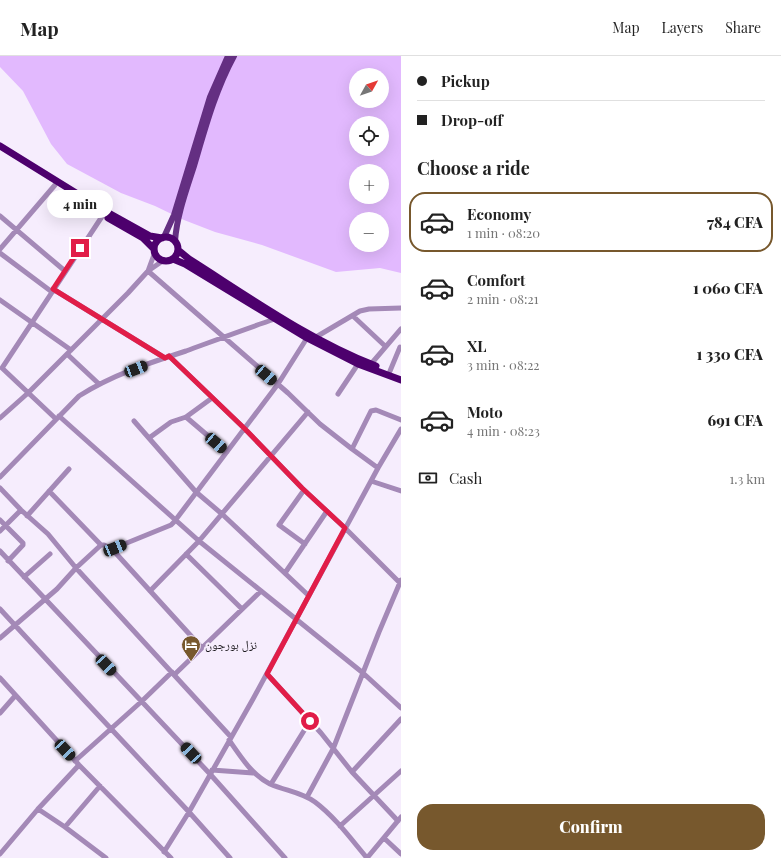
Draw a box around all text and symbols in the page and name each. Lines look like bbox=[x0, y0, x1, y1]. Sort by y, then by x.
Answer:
text: Map bbox=[20, 15, 59, 41]
text: Map bbox=[612, 18, 640, 37]
text: Layers bbox=[662, 18, 703, 37]
text: Share bbox=[725, 18, 761, 37]
north arrow bbox=[349, 68, 389, 108]
map controls bbox=[349, 68, 389, 252]
text: Pickup bbox=[441, 71, 490, 91]
text: Drop-off bbox=[441, 110, 503, 130]
button: locate bbox=[349, 116, 389, 156]
text: Choose a ride bbox=[417, 156, 530, 180]
button: + bbox=[349, 164, 389, 204]
callout: 4 min bbox=[47, 190, 113, 218]
text: 4 min bbox=[63, 195, 97, 212]
icon: car bbox=[419, 204, 455, 240]
text: Economy bbox=[467, 204, 531, 224]
button: − bbox=[349, 212, 389, 252]
text: 784 CFA bbox=[707, 212, 763, 232]
text: 1 min · 08:20 bbox=[467, 224, 540, 241]
route end bbox=[71, 239, 89, 257]
icon: car bbox=[419, 270, 455, 306]
text: Comfort bbox=[467, 270, 525, 290]
text: 1 060 CFA bbox=[693, 278, 763, 298]
text: 2 min · 08:21 bbox=[467, 290, 539, 307]
icon: car bbox=[419, 336, 455, 372]
text: XL bbox=[467, 336, 487, 356]
text: 1 330 CFA bbox=[697, 344, 763, 364]
text: 3 min · 08:22 bbox=[467, 356, 540, 373]
car bbox=[123, 359, 149, 379]
car bbox=[253, 363, 279, 387]
icon: car bbox=[419, 402, 455, 438]
text: Moto bbox=[467, 402, 503, 422]
text: 691 CFA bbox=[708, 410, 763, 430]
text: 4 min · 08:23 bbox=[467, 422, 540, 439]
car bbox=[203, 431, 229, 455]
icon: cash bbox=[417, 467, 439, 489]
text: Cash bbox=[449, 468, 482, 488]
text: 1.3 km bbox=[730, 470, 765, 487]
car bbox=[102, 538, 128, 558]
hotel icon: نزل بورجون bbox=[180, 634, 202, 662]
place label: نزل بورجون bbox=[205, 636, 257, 652]
car bbox=[93, 652, 119, 678]
route start bbox=[301, 712, 319, 730]
car bbox=[52, 737, 78, 763]
car bbox=[178, 740, 204, 766]
button: Confirm bbox=[417, 804, 765, 850]

